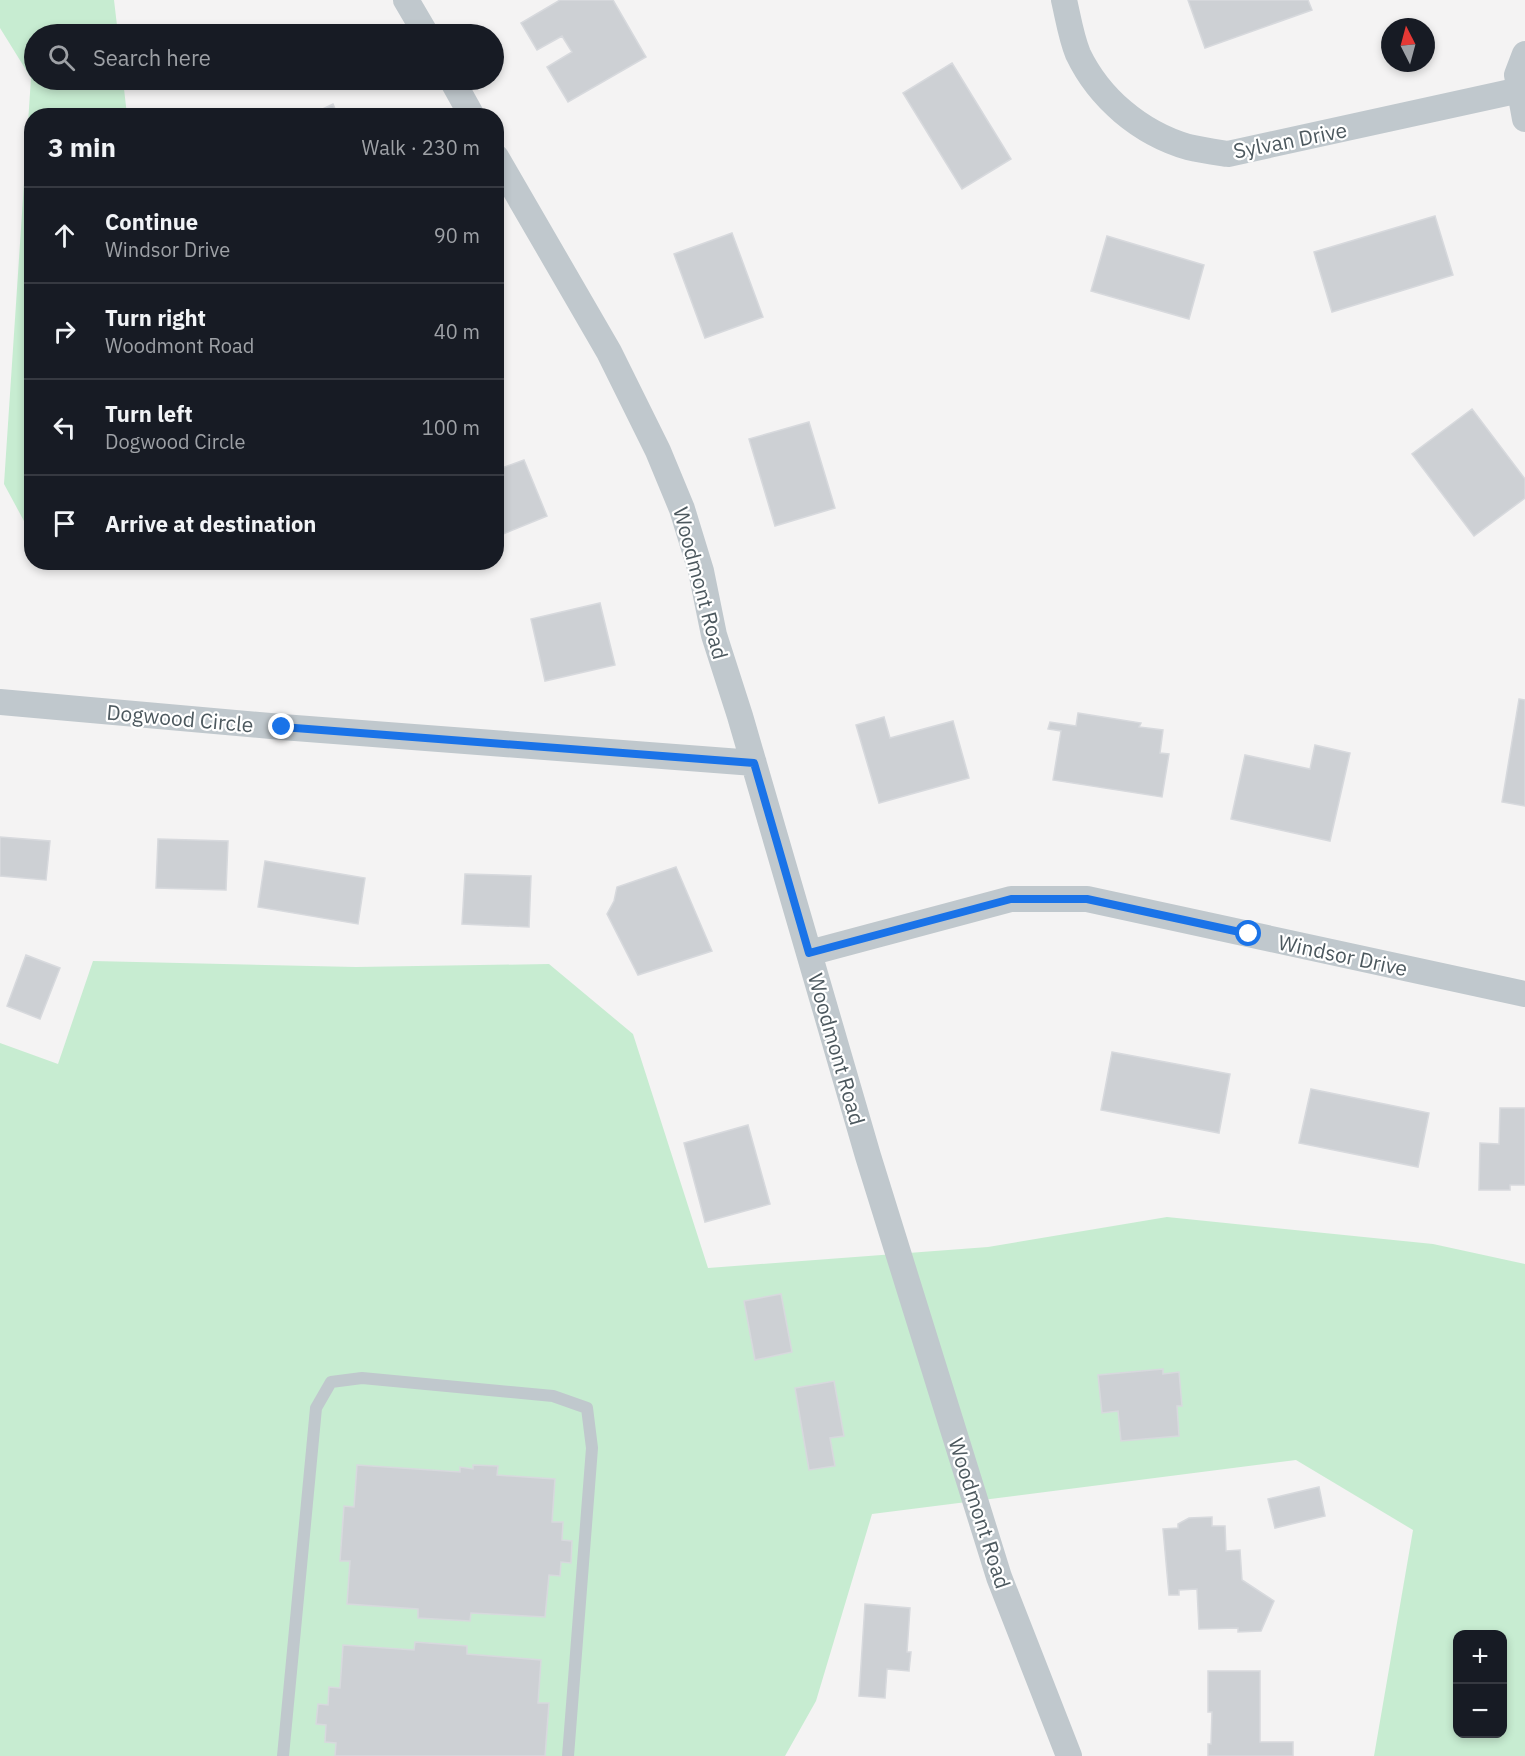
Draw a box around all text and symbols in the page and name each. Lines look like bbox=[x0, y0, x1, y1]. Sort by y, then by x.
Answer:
north arrow bbox=[1381, 18, 1435, 72]
search box bbox=[24, 24, 504, 90]
icon: search bbox=[45, 41, 78, 74]
text: Search here bbox=[93, 43, 211, 72]
street label: Sylvan Drive bbox=[1231, 115, 1349, 165]
text: 3 min bbox=[48, 130, 116, 164]
text: Walk · 230 m bbox=[362, 134, 480, 161]
text: Continue bbox=[105, 207, 198, 236]
icon: ahead bbox=[48, 219, 81, 252]
text: 90 m bbox=[434, 222, 480, 249]
text: Windsor Drive bbox=[105, 236, 230, 263]
text: Turn right bbox=[105, 303, 206, 332]
icon: right bbox=[48, 315, 81, 348]
text: 40 m bbox=[434, 318, 480, 345]
text: Woodmont Road bbox=[105, 332, 254, 359]
text: Turn left bbox=[105, 399, 193, 428]
icon: left bbox=[48, 411, 81, 444]
text: 100 m bbox=[422, 414, 480, 441]
text: Dogwood Circle bbox=[105, 428, 245, 455]
street label: Woodmont Road bbox=[667, 504, 735, 662]
icon: arrive bbox=[48, 507, 81, 540]
text: Arrive at destination bbox=[105, 509, 316, 538]
street label: Dogwood Circle bbox=[105, 698, 255, 738]
route end bbox=[268, 713, 294, 739]
route start bbox=[1235, 920, 1261, 946]
street label: Windsor Drive bbox=[1276, 928, 1410, 982]
street label: Woodmont Road bbox=[802, 970, 872, 1128]
street label: Woodmont Road bbox=[942, 1434, 1018, 1592]
map controls bbox=[1453, 1630, 1507, 1738]
button: + bbox=[1453, 1630, 1507, 1684]
button: − bbox=[1453, 1684, 1507, 1738]

